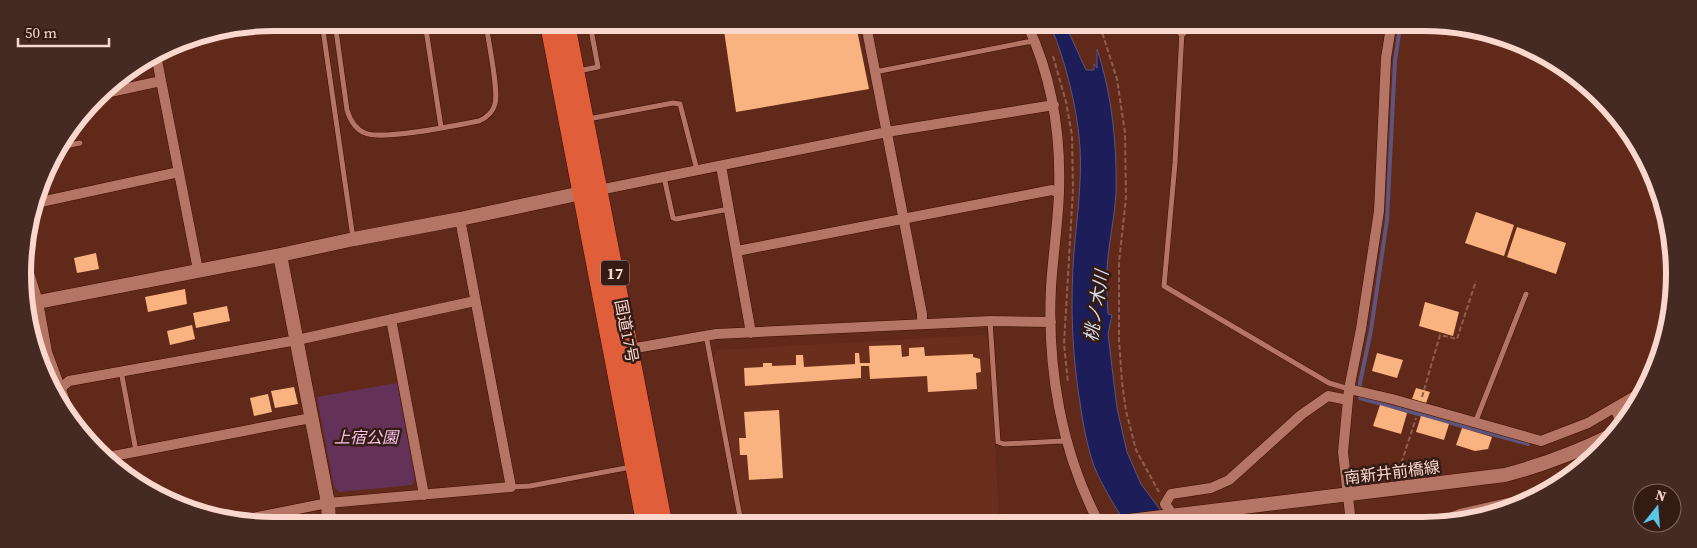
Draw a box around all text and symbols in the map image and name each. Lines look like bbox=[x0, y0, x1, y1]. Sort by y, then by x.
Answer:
scale bar bbox=[18, 15, 109, 47]
text: 50 m bbox=[25, 22, 57, 43]
road number: 17 bbox=[601, 260, 629, 286]
water label: 桃ノ木川 bbox=[1078, 267, 1114, 344]
street label: 国道17号 bbox=[610, 297, 644, 365]
park label: 上宿公園 bbox=[334, 426, 400, 448]
street label: 南新井前橋線 bbox=[1343, 455, 1441, 489]
north arrow bbox=[1632, 483, 1682, 533]
text: N bbox=[1653, 485, 1669, 507]

